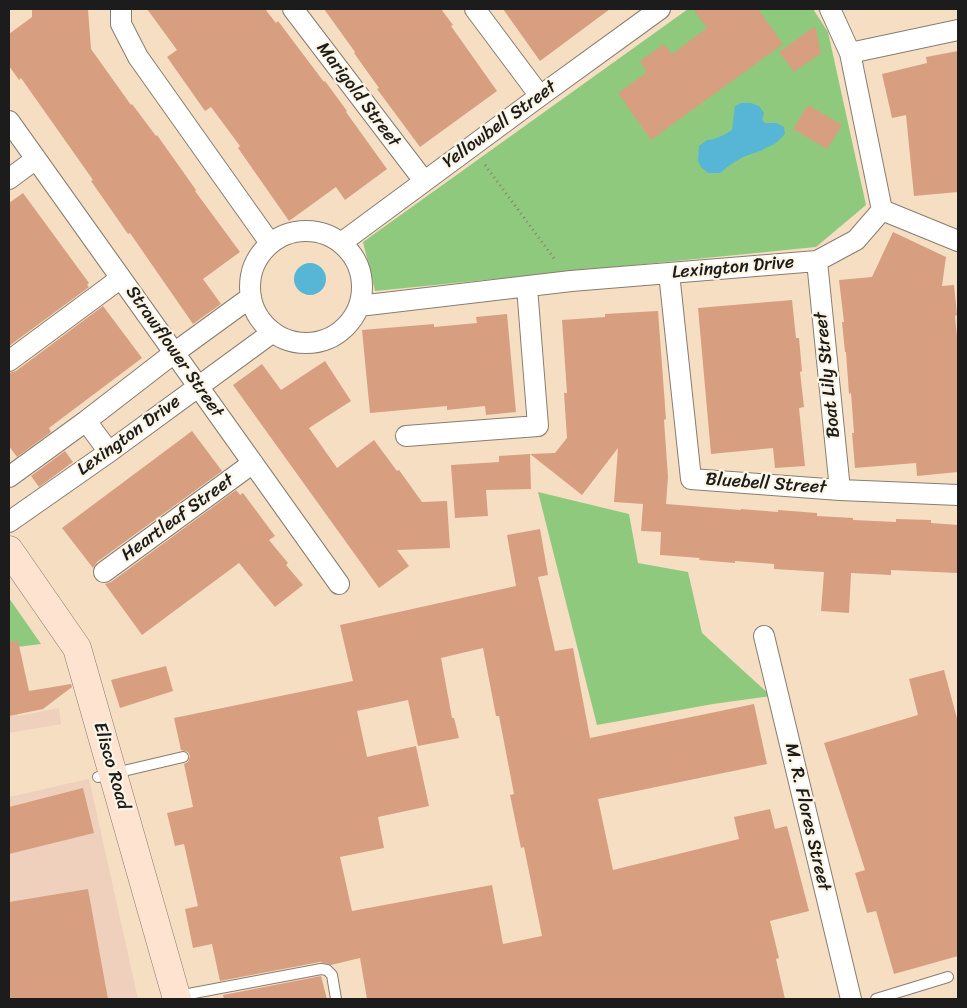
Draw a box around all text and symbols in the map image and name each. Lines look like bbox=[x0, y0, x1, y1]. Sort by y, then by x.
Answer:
street label: Marigold Street bbox=[312, 38, 404, 152]
street label: Yellowbell Street bbox=[439, 77, 561, 173]
street label: Lexington Drive bbox=[671, 252, 795, 284]
street label: Strawflower Street bbox=[120, 282, 228, 422]
street label: Boat Lily Street bbox=[811, 311, 845, 439]
street label: Lexington Drive bbox=[73, 391, 185, 481]
street label: Bluebell Street bbox=[705, 469, 827, 499]
street label: Heartleaf Street bbox=[117, 470, 239, 566]
street label: Elisco Road bbox=[88, 720, 134, 812]
street label: M. R. Flores Street bbox=[780, 741, 834, 893]

